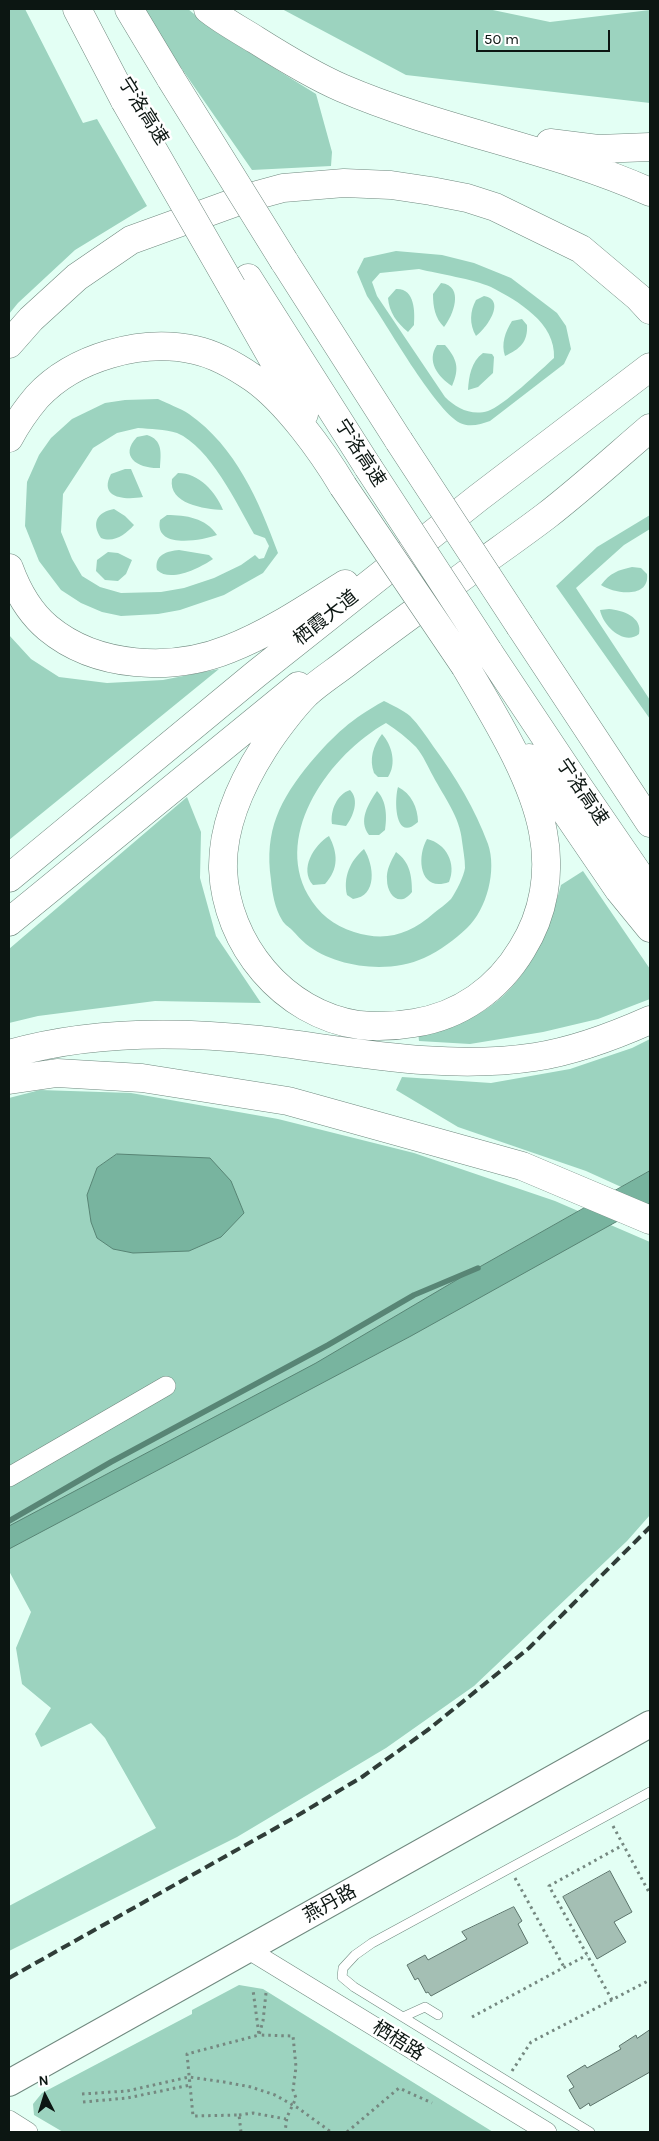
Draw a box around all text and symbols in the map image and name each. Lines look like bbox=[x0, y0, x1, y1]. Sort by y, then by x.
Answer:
scale bar bbox=[479, 20, 613, 52]
text: 50 m bbox=[484, 30, 519, 48]
street label: 宁洛高速 bbox=[113, 73, 173, 149]
street label: 宁洛高速 bbox=[330, 415, 390, 491]
street label: 栖霞大道 bbox=[289, 586, 363, 650]
street label: 宁洛高速 bbox=[551, 754, 613, 830]
street label: 燕丹路 bbox=[300, 1880, 360, 1928]
street label: 栖梧路 bbox=[368, 2016, 428, 2066]
north arrow bbox=[20, 2071, 70, 2121]
text: N bbox=[38, 2072, 49, 2089]

